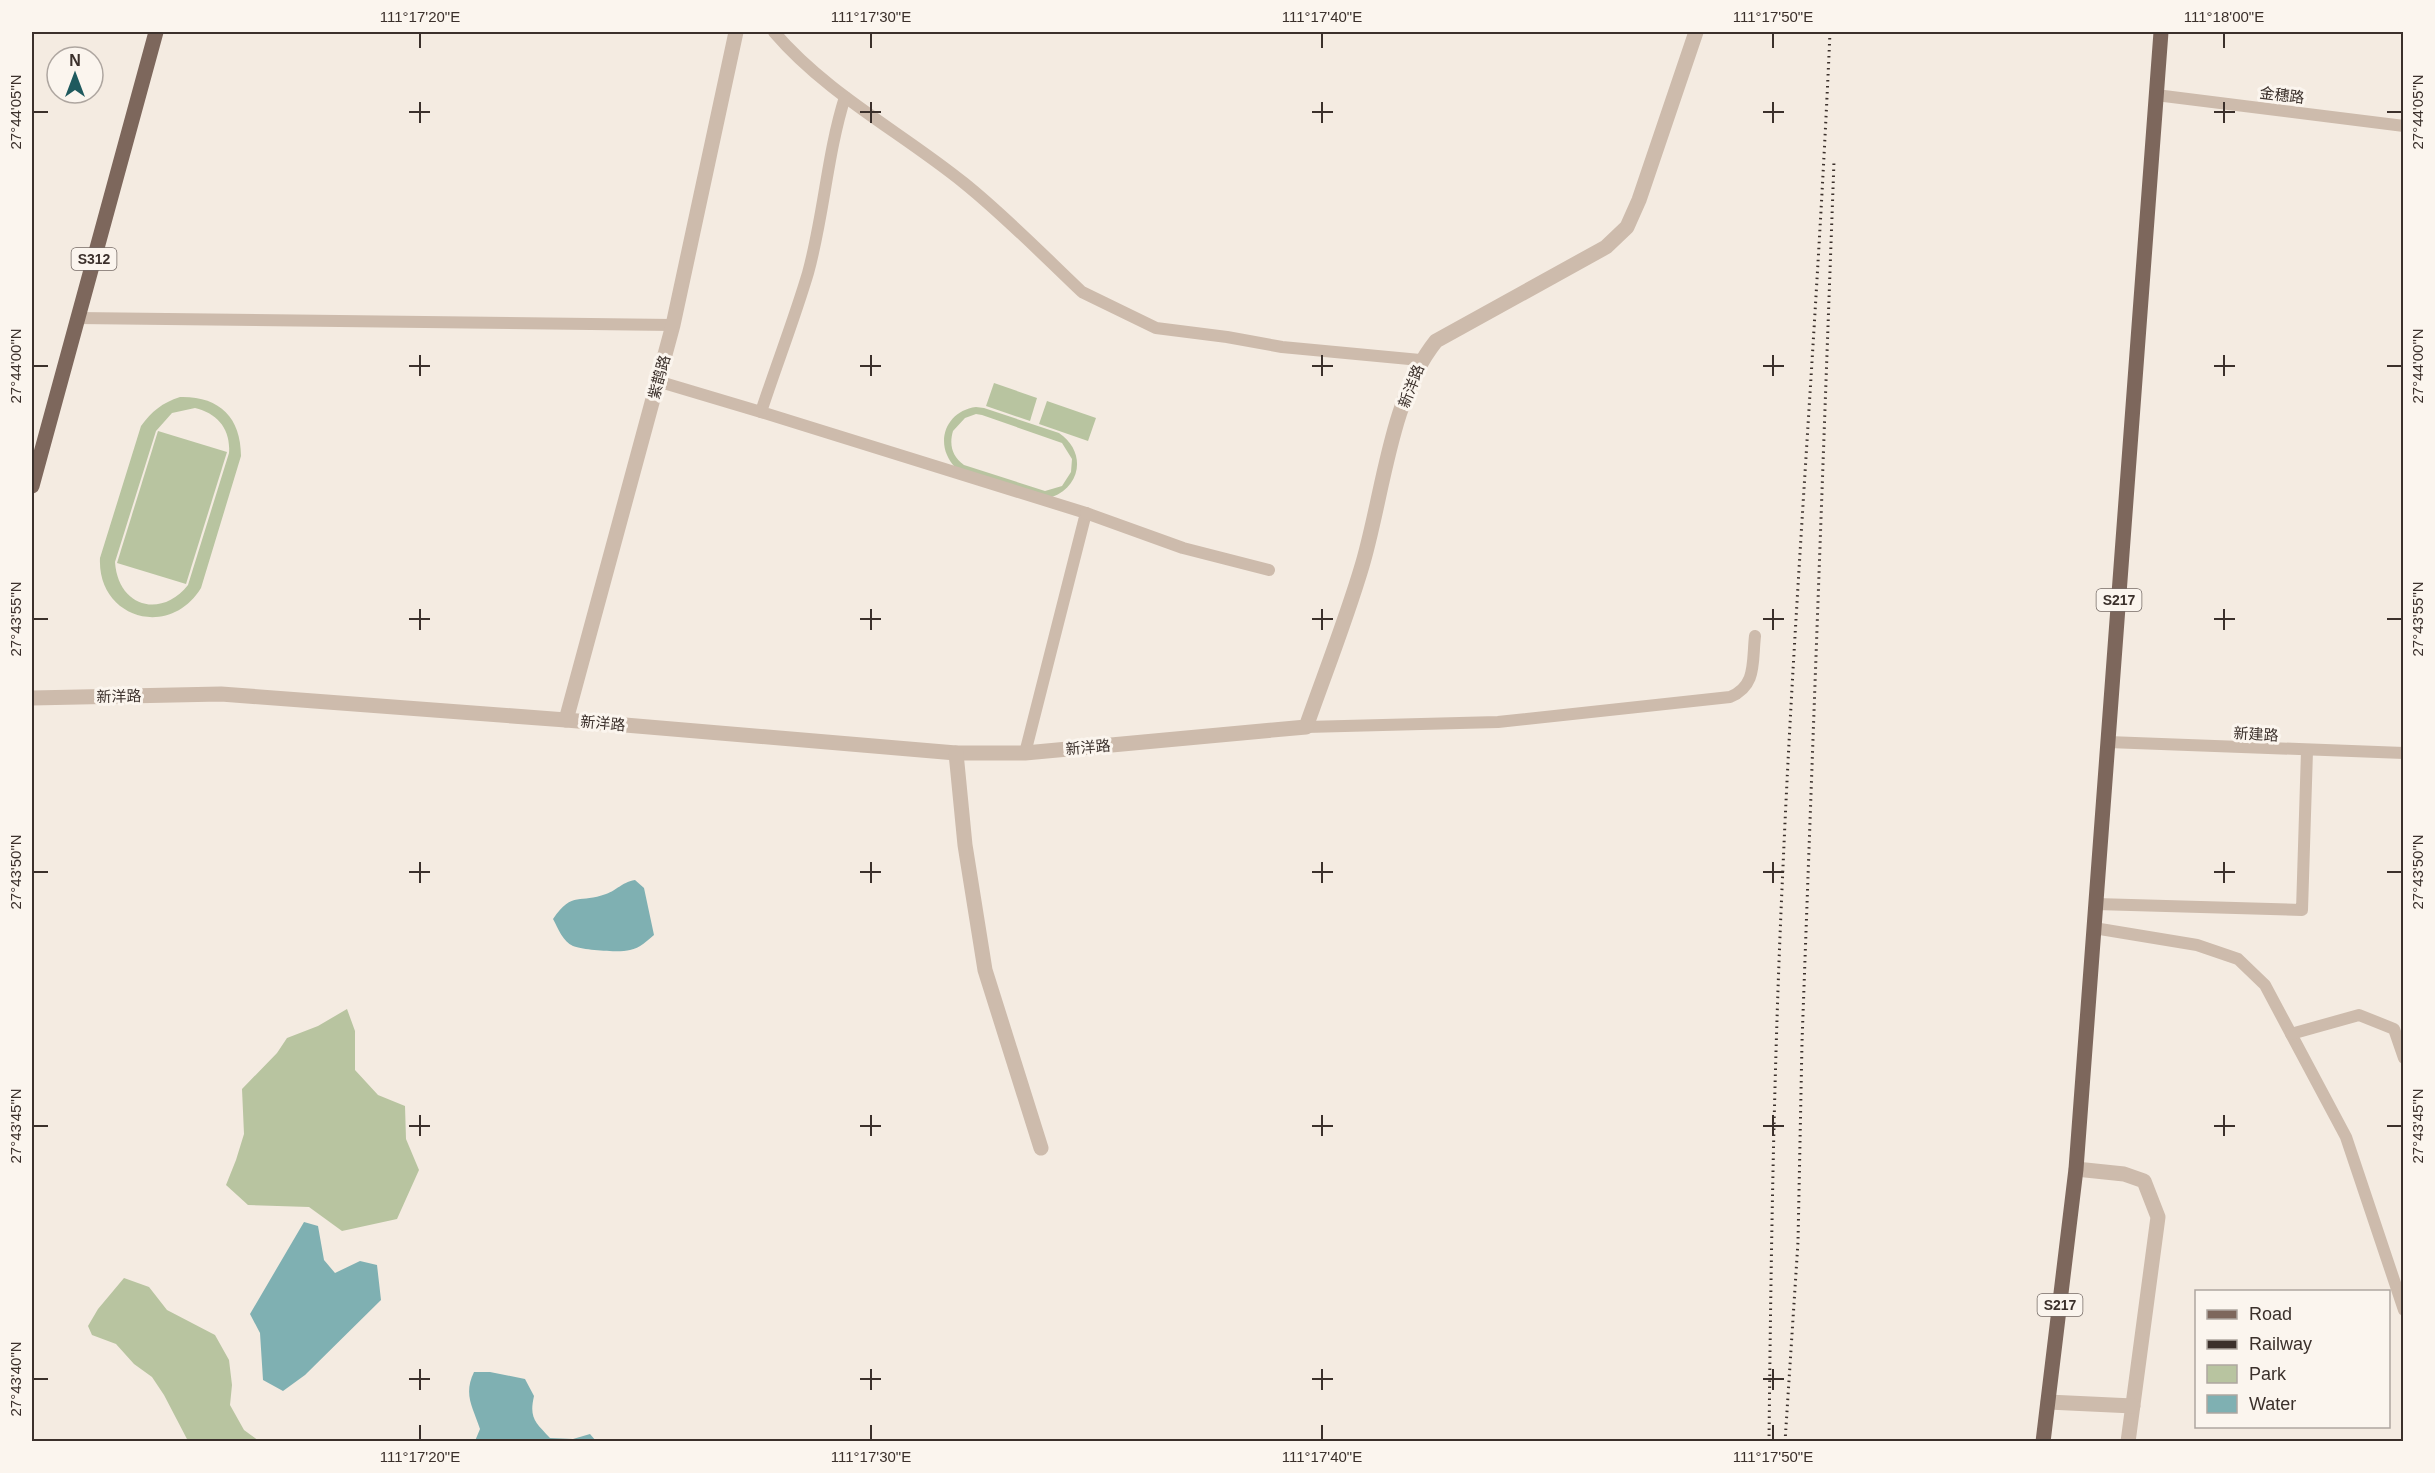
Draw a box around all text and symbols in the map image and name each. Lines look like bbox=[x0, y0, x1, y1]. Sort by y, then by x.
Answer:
text: 111°17'20"E bbox=[380, 8, 460, 25]
text: 111°17'30"E bbox=[831, 8, 911, 25]
text: 111°17'40"E bbox=[1282, 8, 1362, 25]
text: 111°17'50"E bbox=[1733, 8, 1813, 25]
text: 111°18'00"E bbox=[2184, 8, 2264, 25]
north arrow bbox=[45, 45, 105, 105]
text: N bbox=[69, 52, 81, 69]
text: 27°44'05"N bbox=[7, 74, 24, 150]
text: 27°44'05"N bbox=[2409, 74, 2426, 150]
street label: 金穗路 bbox=[2259, 84, 2305, 106]
road number: S312 bbox=[72, 248, 116, 270]
text: 27°44'00"N bbox=[7, 328, 24, 404]
text: 27°44'00"N bbox=[2409, 328, 2426, 404]
street label: 紫鹊路 bbox=[645, 353, 673, 401]
street label: 新洋路 bbox=[1395, 362, 1427, 410]
text: 27°43'55"N bbox=[7, 581, 24, 657]
text: 27°43'55"N bbox=[2409, 581, 2426, 657]
road number: S217 bbox=[2096, 589, 2142, 611]
street label: 新洋路 bbox=[96, 687, 142, 705]
street label: 新洋路 bbox=[580, 713, 626, 733]
street label: 新建路 bbox=[2233, 724, 2279, 744]
street label: 新洋路 bbox=[1065, 737, 1111, 757]
text: 27°43'50"N bbox=[7, 834, 24, 910]
text: 27°43'50"N bbox=[2409, 834, 2426, 910]
text: 27°43'45"N bbox=[7, 1088, 24, 1164]
text: 27°43'45"N bbox=[2409, 1088, 2426, 1164]
legend bbox=[2195, 1290, 2390, 1428]
road number: S217 bbox=[2038, 1294, 2082, 1316]
text: Road bbox=[2249, 1304, 2292, 1324]
text: Railway bbox=[2249, 1334, 2312, 1354]
text: 27°43'40"N bbox=[7, 1341, 24, 1417]
text: Park bbox=[2249, 1364, 2287, 1384]
text: Water bbox=[2249, 1394, 2296, 1414]
text: 111°17'20"E bbox=[380, 1448, 460, 1465]
text: 111°17'30"E bbox=[831, 1448, 911, 1465]
text: 111°17'40"E bbox=[1282, 1448, 1362, 1465]
text: 111°17'50"E bbox=[1733, 1448, 1813, 1465]

